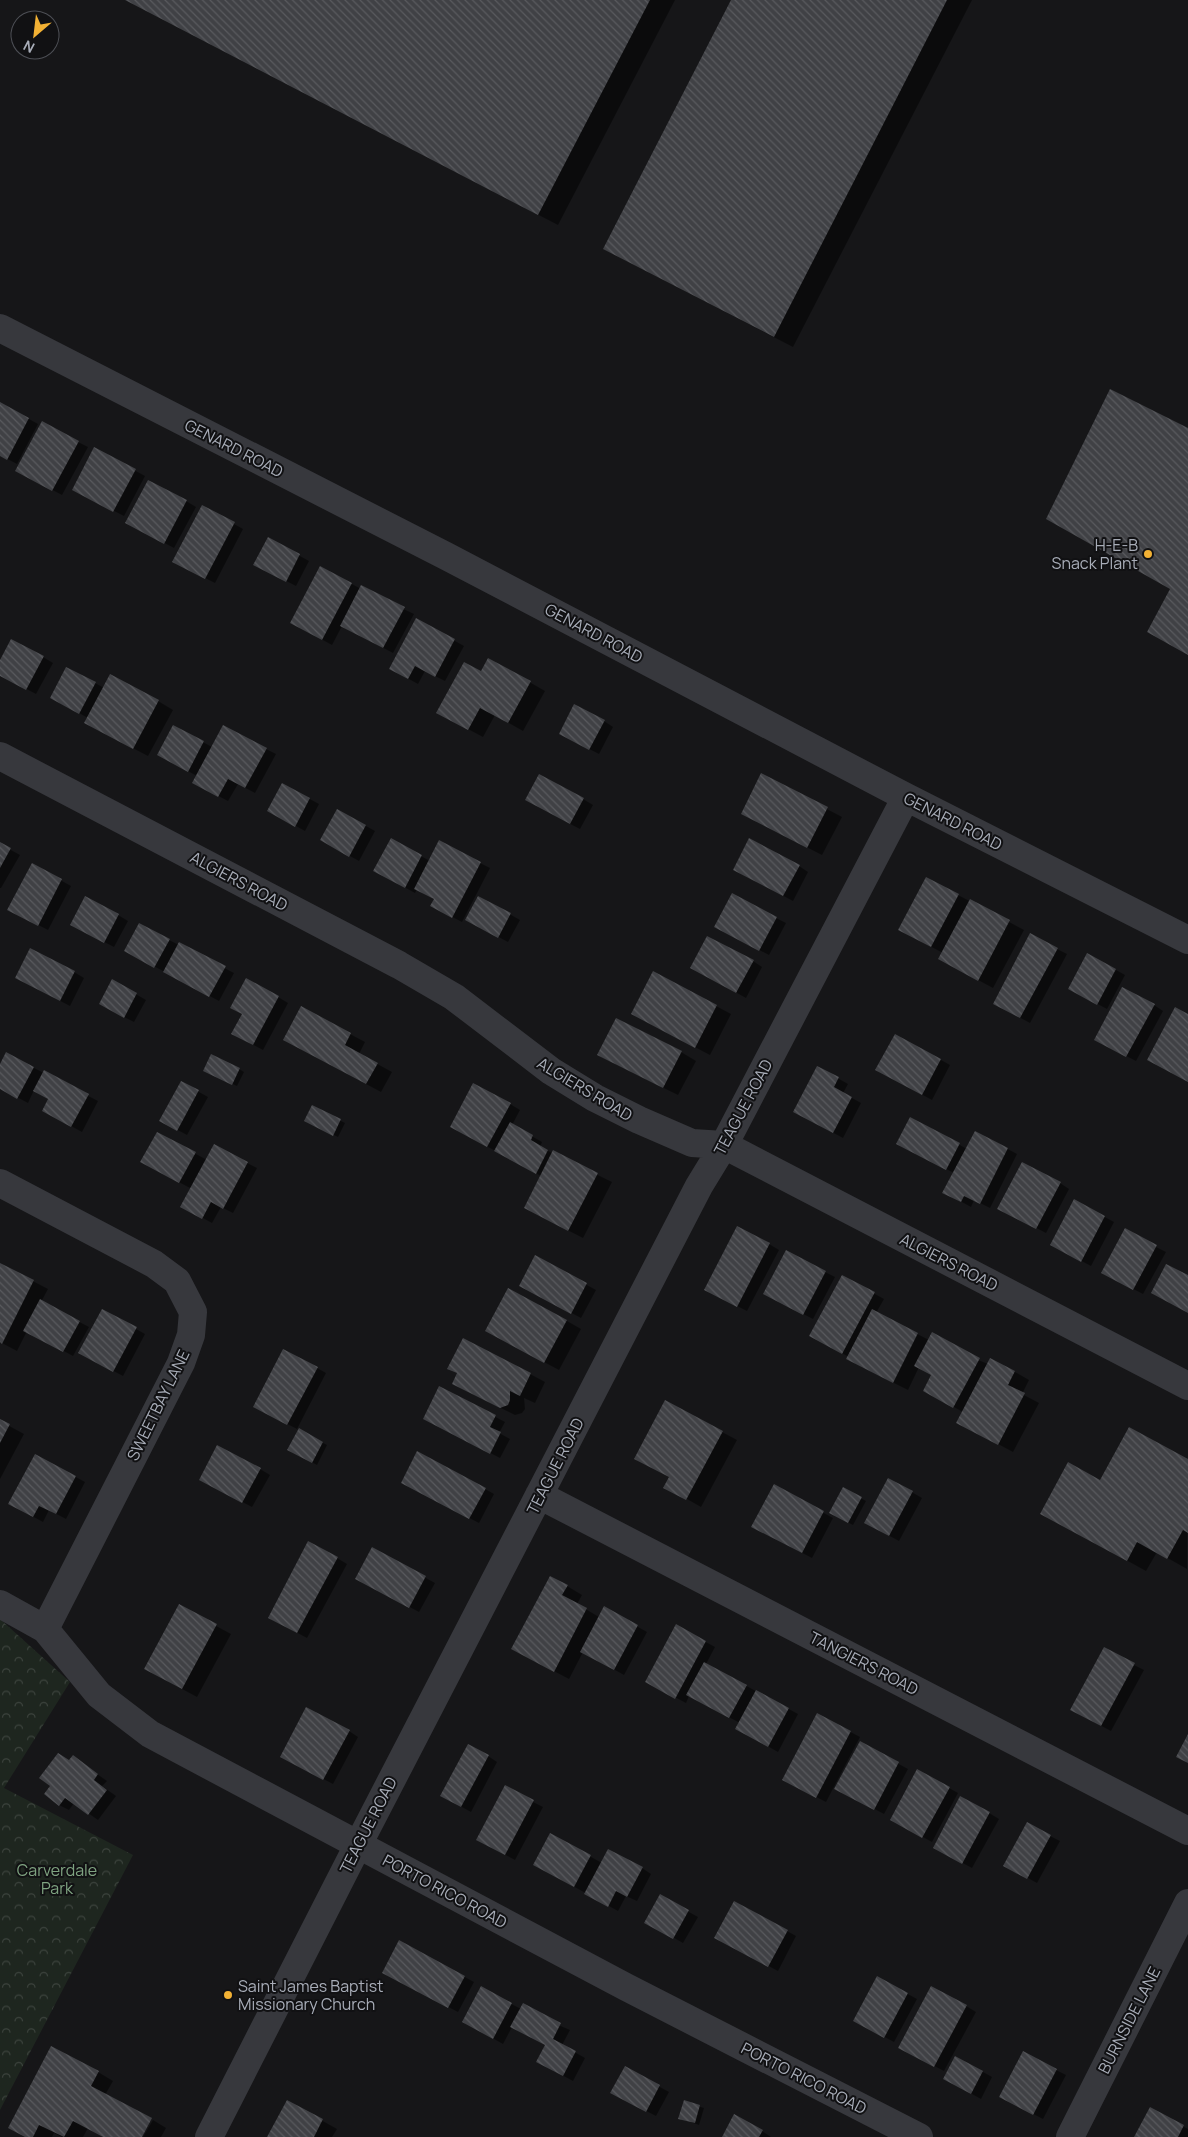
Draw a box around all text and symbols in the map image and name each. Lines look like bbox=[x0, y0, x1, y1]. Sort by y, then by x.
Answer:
north arrow bbox=[10, 10, 60, 60]
text: N bbox=[20, 36, 38, 58]
street label: GENARD ROAD bbox=[181, 414, 287, 482]
place label: H-E-B Snack Plant bbox=[1052, 534, 1138, 574]
marker: H-E-B Snack Plant bbox=[1142, 548, 1154, 560]
street label: GENARD ROAD bbox=[541, 598, 647, 668]
street label: GENARD ROAD bbox=[900, 787, 1006, 855]
street label: ALGIERS ROAD bbox=[186, 846, 292, 916]
street label: ALGIERS ROAD bbox=[533, 1052, 637, 1126]
street label: TEAGUE ROAD bbox=[709, 1055, 778, 1159]
street label: ALGIERS ROAD bbox=[896, 1228, 1002, 1296]
street label: SWEETBAY LANE bbox=[122, 1346, 194, 1464]
street label: TEAGUE ROAD bbox=[521, 1414, 589, 1518]
street label: TANGIERS ROAD bbox=[806, 1626, 923, 1700]
street label: TEAGUE ROAD bbox=[334, 1773, 402, 1877]
street label: PORTO RICO ROAD bbox=[379, 1849, 511, 1933]
park label: Carverdale Park bbox=[17, 1859, 97, 1899]
street label: BURNSIDE LANE bbox=[1093, 1963, 1165, 2077]
place label: Saint James Baptist Missionary Church bbox=[238, 1975, 384, 2015]
marker: Saint James Baptist Missionary Church bbox=[222, 1989, 234, 2001]
street label: PORTO RICO ROAD bbox=[738, 2037, 871, 2119]

